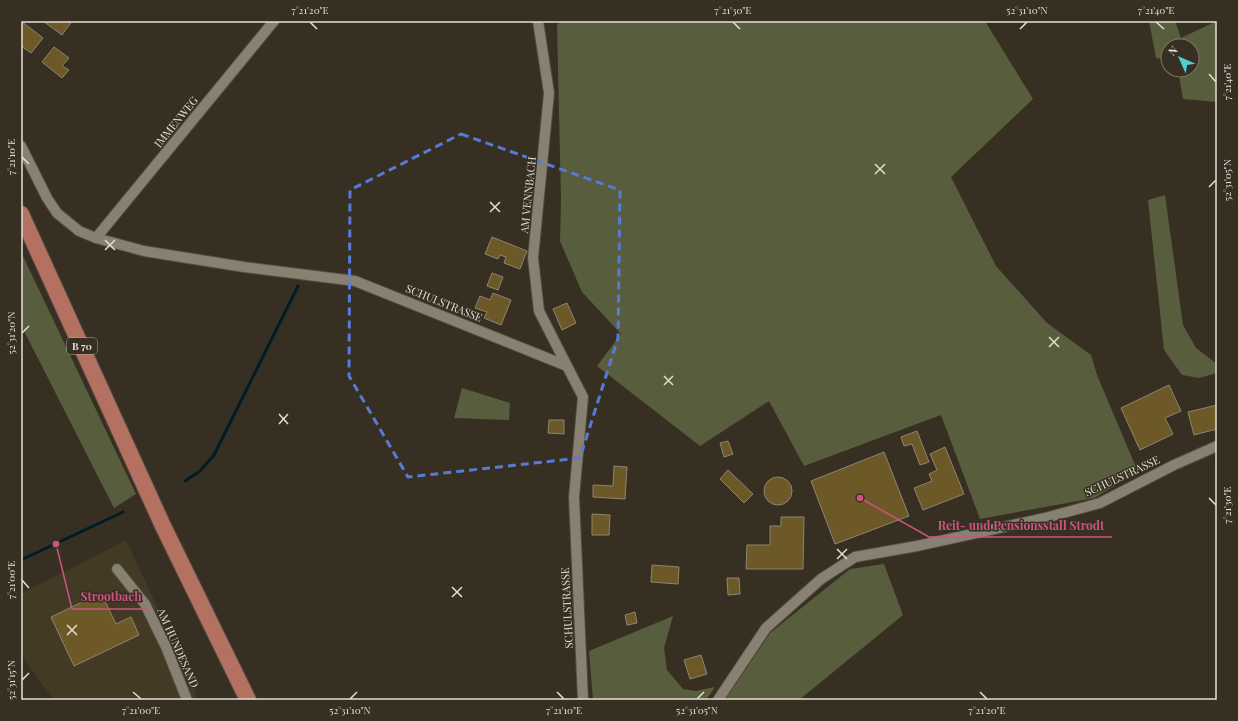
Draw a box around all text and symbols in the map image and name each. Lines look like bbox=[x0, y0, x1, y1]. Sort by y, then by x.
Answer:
text: 7°21'20"E bbox=[291, 3, 329, 17]
text: 7°21'30"E bbox=[715, 3, 751, 17]
text: 52°31'10"N bbox=[1006, 3, 1048, 17]
text: 7°21'40"E bbox=[1138, 3, 1174, 17]
north arrow bbox=[1160, 38, 1200, 78]
text: N bbox=[1164, 42, 1181, 59]
text: 7°21'40"E bbox=[1220, 64, 1234, 100]
street label: IMMENWEG bbox=[150, 93, 201, 150]
text: 7°21'10"E bbox=[4, 139, 18, 175]
street label: AM VENNBACH bbox=[516, 156, 539, 235]
text: 52°31'05"N bbox=[1220, 159, 1234, 201]
street label: SCHULSTRASSE bbox=[404, 280, 485, 325]
text: 52°31'20"N bbox=[4, 312, 18, 354]
road number: B 70 bbox=[67, 338, 97, 354]
street label: SCHULSTRASSE bbox=[1082, 451, 1162, 500]
text: 7°21'30"E bbox=[1220, 487, 1234, 523]
callout: Reit- und Pensionsstall Strodt bbox=[929, 513, 1112, 537]
text: Reit- und Pensionsstall Strodt bbox=[938, 517, 1105, 533]
text: 7°21'00"E bbox=[4, 561, 18, 599]
street label: SCHULSTRASSE bbox=[557, 567, 576, 649]
callout: Strootbach bbox=[72, 585, 149, 609]
text: Strootbach bbox=[81, 588, 142, 604]
street label: AM HUNDESAND bbox=[154, 605, 203, 690]
text: 52°31'15"N bbox=[4, 660, 18, 700]
text: 7°21'00"E bbox=[122, 703, 160, 717]
text: 52°31'10"N bbox=[329, 703, 371, 717]
text: 7°21'10"E bbox=[546, 703, 582, 717]
text: 52°31'05"N bbox=[676, 703, 718, 717]
text: 7°21'20"E bbox=[968, 703, 1006, 717]

